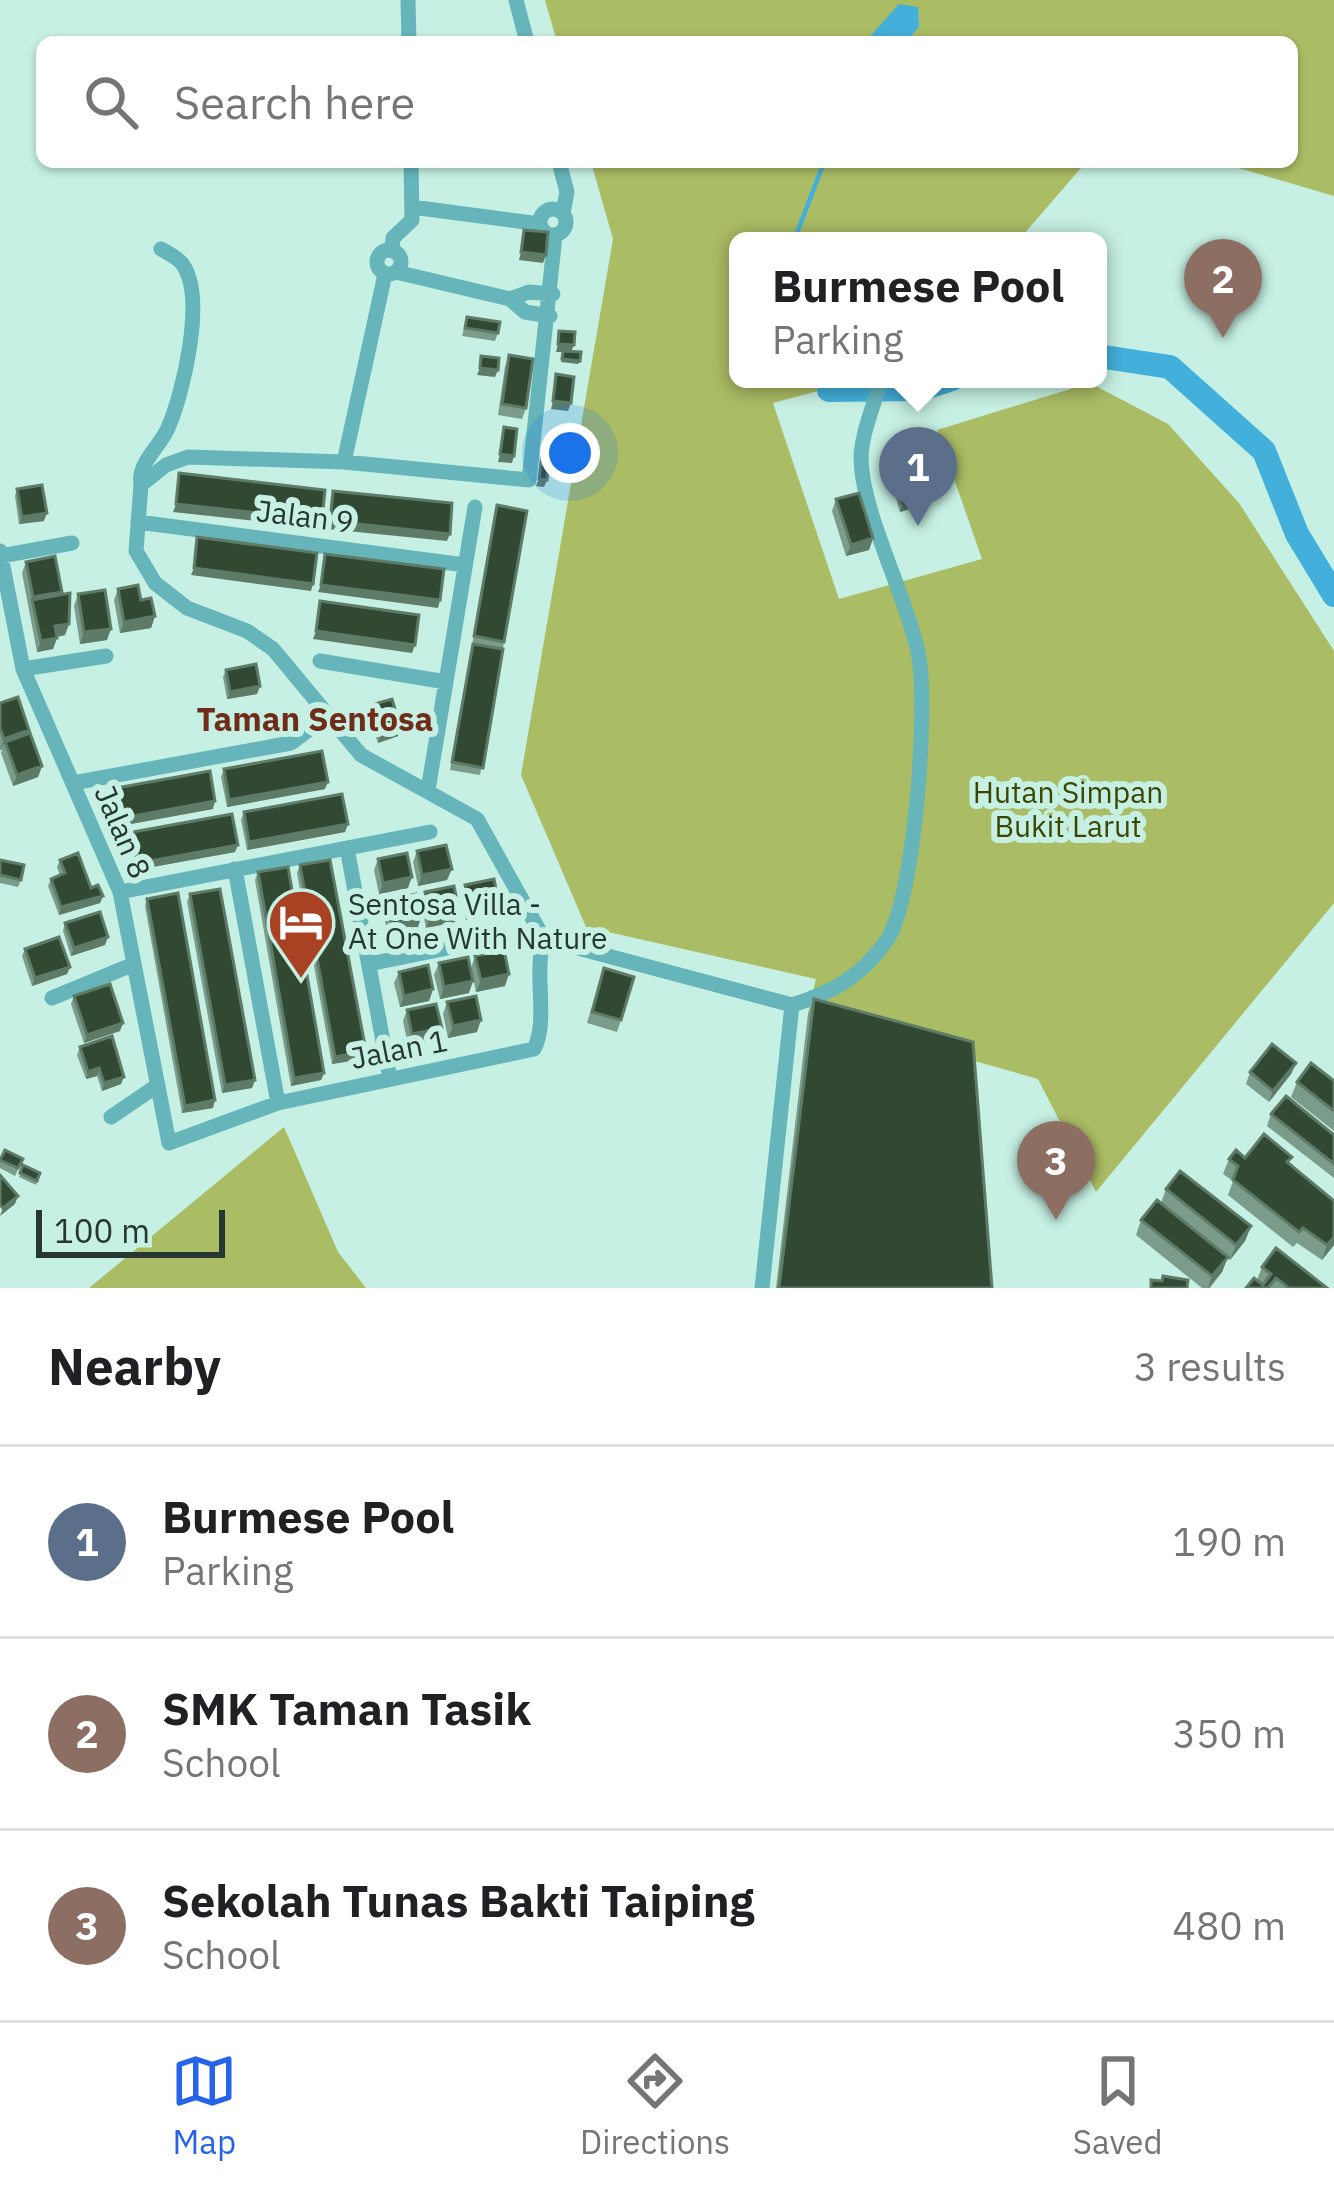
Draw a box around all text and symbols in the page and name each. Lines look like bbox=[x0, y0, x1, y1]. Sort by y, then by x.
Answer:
search box bbox=[36, 36, 1298, 168]
icon: search bbox=[78, 69, 144, 135]
text: Search here bbox=[174, 73, 415, 131]
popup bbox=[729, 232, 1107, 388]
pin: 2 bbox=[1184, 239, 1262, 338]
text: Burmese Pool bbox=[772, 256, 1064, 314]
text: Parking bbox=[772, 314, 903, 365]
your location bbox=[540, 423, 600, 483]
pin: 1 bbox=[879, 427, 957, 526]
street label: Jalan 9 bbox=[254, 490, 356, 541]
district label: Taman Sentosa bbox=[197, 697, 433, 740]
park label: Hutan Simpan Bukit Larut bbox=[973, 772, 1163, 845]
street label: Jalan 8 bbox=[86, 779, 160, 884]
place label: Sentosa Villa - At One With Nature bbox=[348, 884, 608, 957]
hotel icon: Sentosa Villa - At One With Nature bbox=[266, 887, 336, 981]
street label: Jalan 1 bbox=[347, 1020, 450, 1077]
pin: 3 bbox=[1017, 1121, 1095, 1220]
scale bar bbox=[36, 1204, 225, 1257]
text: 100 m bbox=[54, 1209, 150, 1252]
text: Nearby bbox=[48, 1333, 221, 1399]
text: 3 results bbox=[1134, 1341, 1286, 1392]
text: Burmese Pool bbox=[162, 1487, 454, 1545]
text: 1 bbox=[75, 1516, 99, 1567]
text: 190 m bbox=[1173, 1516, 1286, 1567]
text: Parking bbox=[162, 1545, 293, 1596]
text: SMK Taman Tasik bbox=[162, 1679, 531, 1737]
text: 2 bbox=[75, 1708, 99, 1759]
text: 350 m bbox=[1173, 1708, 1286, 1759]
text: School bbox=[162, 1737, 281, 1788]
text: Sekolah Tunas Bakti Taiping bbox=[162, 1871, 754, 1929]
text: 3 bbox=[75, 1900, 99, 1951]
text: 480 m bbox=[1173, 1900, 1286, 1951]
text: School bbox=[162, 1929, 281, 1980]
tab: Map bbox=[171, 2048, 237, 2163]
tab: Directions bbox=[580, 2048, 730, 2163]
tab: Saved bbox=[1073, 2048, 1163, 2163]

